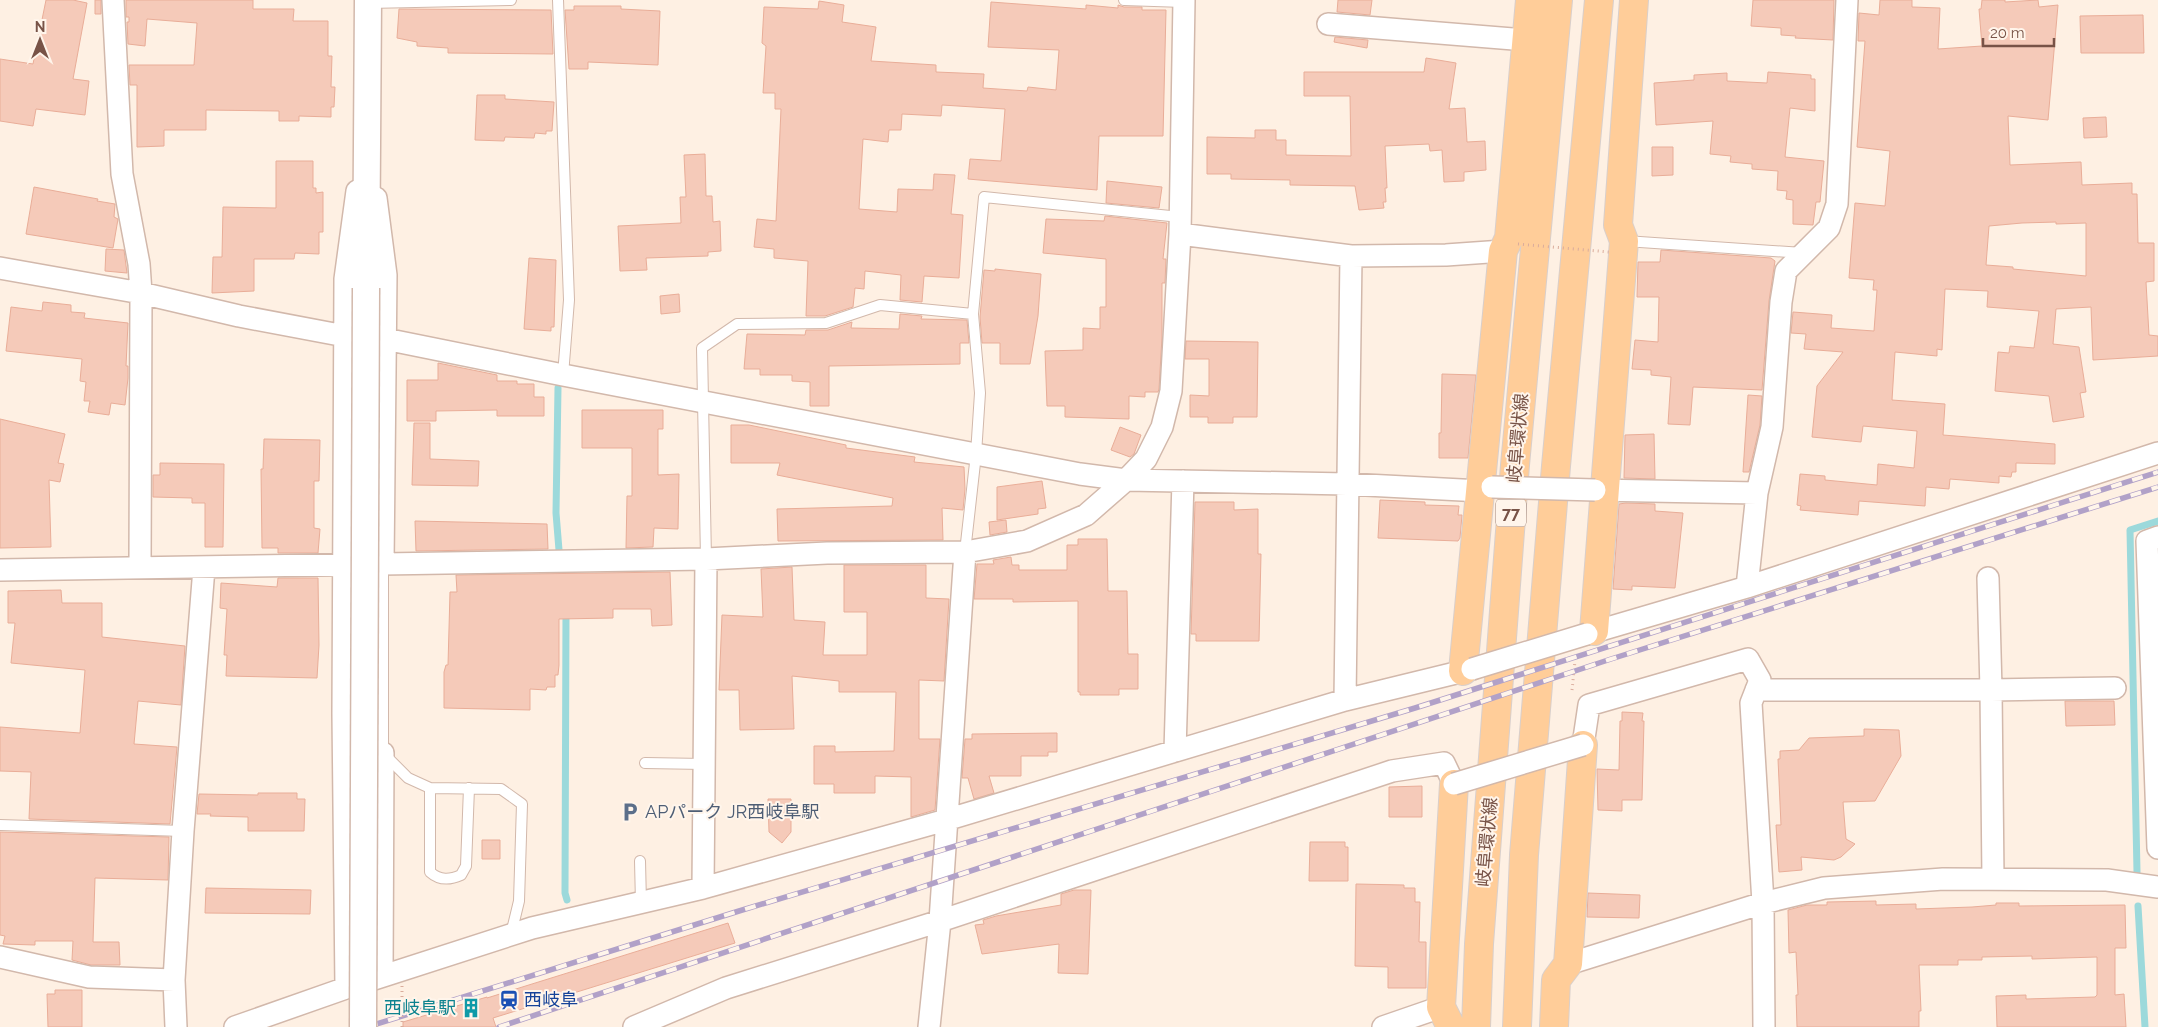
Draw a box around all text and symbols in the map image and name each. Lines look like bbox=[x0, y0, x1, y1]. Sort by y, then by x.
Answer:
north arrow bbox=[15, 15, 65, 65]
scale bar bbox=[1983, 15, 2054, 47]
text: N bbox=[35, 19, 45, 35]
text: 20 m bbox=[1990, 24, 2025, 42]
street label: 岐阜環状線 bbox=[1503, 392, 1532, 484]
road number: 77 bbox=[1496, 499, 1526, 526]
street label: 岐阜環状線 bbox=[1472, 796, 1501, 888]
parking icon: APパーク JR西岐阜駅 bbox=[619, 801, 641, 823]
place label: APパーク JR西岐阜駅 bbox=[645, 801, 819, 822]
station icon: 西岐阜 bbox=[498, 989, 520, 1011]
place label: 西岐阜 bbox=[524, 989, 578, 1010]
place label: 西岐阜駅 bbox=[384, 997, 456, 1018]
building icon: 西岐阜駅 bbox=[460, 997, 482, 1019]

